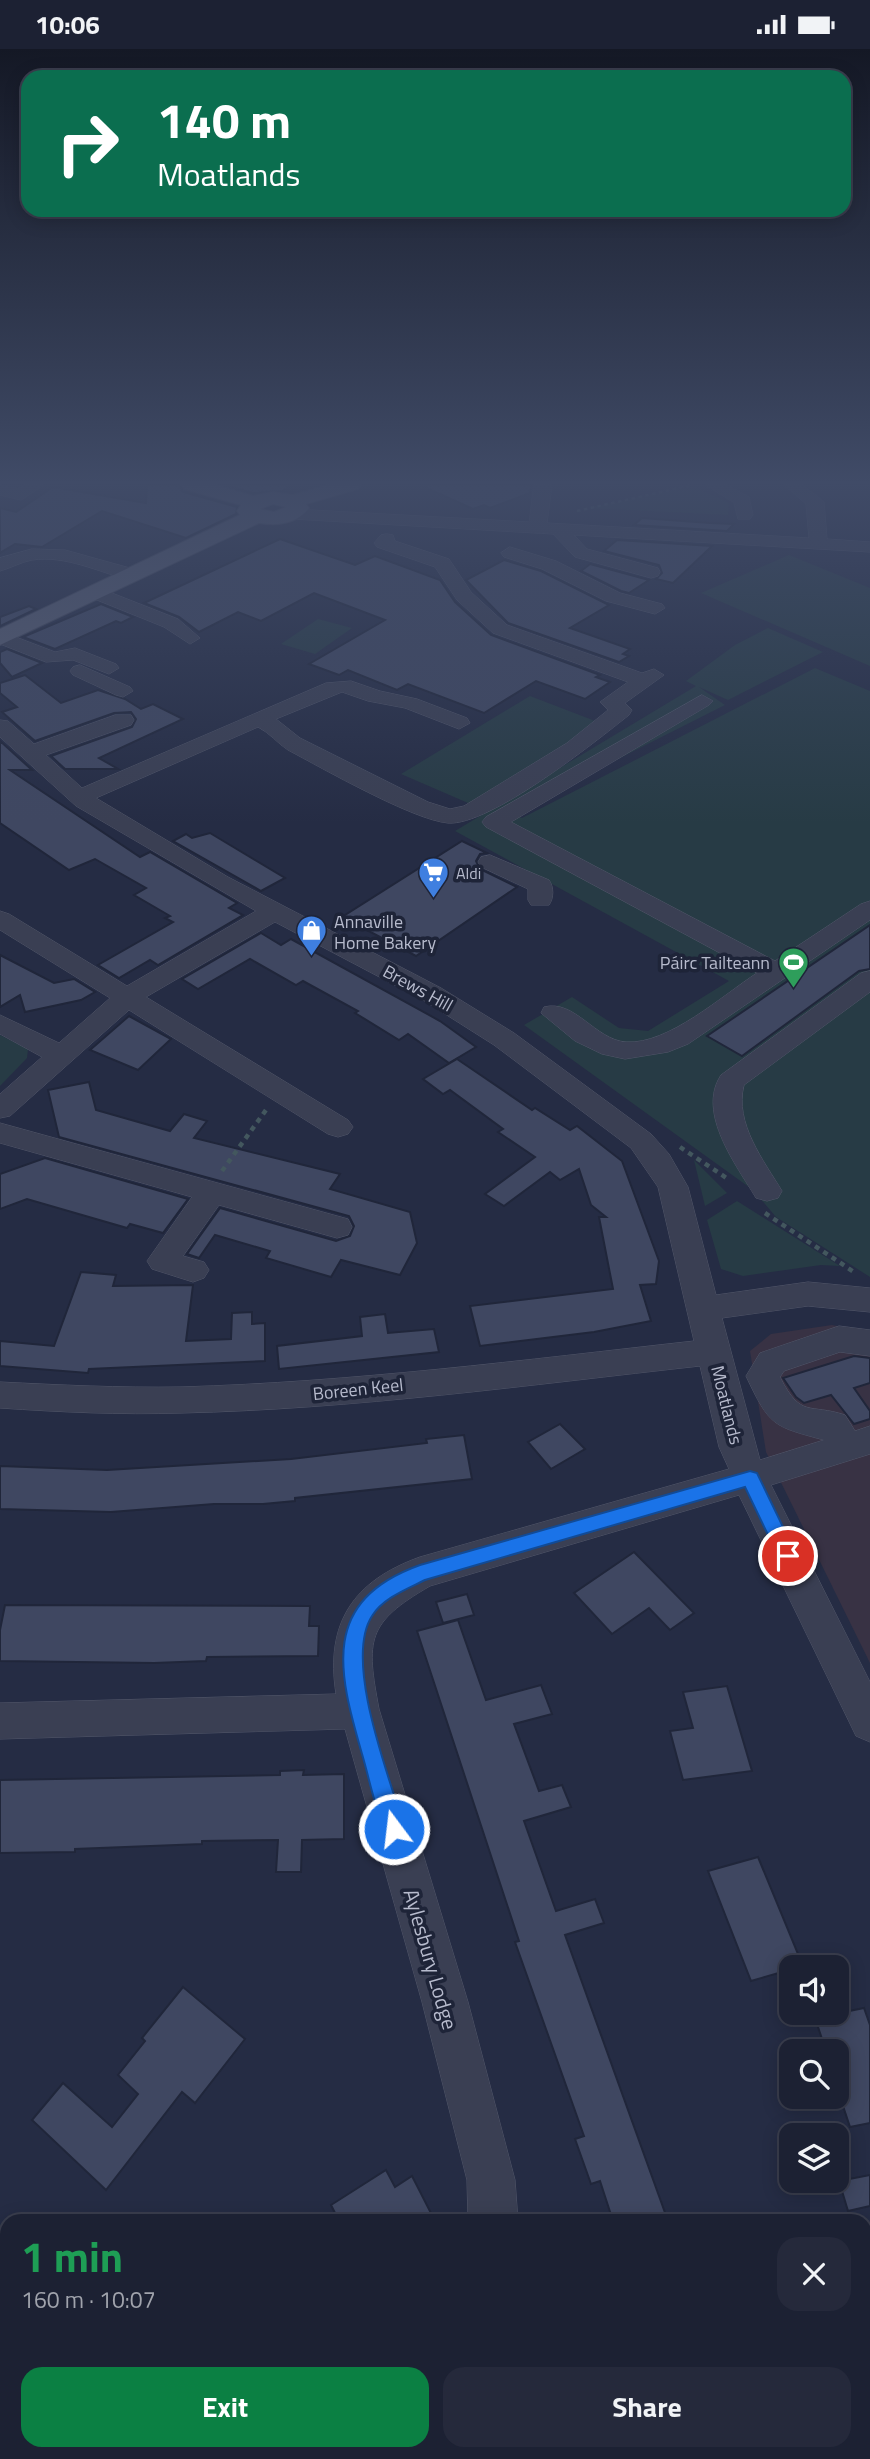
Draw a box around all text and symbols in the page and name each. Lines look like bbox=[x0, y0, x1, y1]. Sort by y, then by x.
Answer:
text: 10:06 bbox=[35, 5, 100, 44]
text: 140 m bbox=[157, 82, 291, 157]
icon: right bbox=[42, 98, 133, 189]
text: Moatlands bbox=[157, 150, 300, 198]
supermarket icon: Aldi bbox=[416, 856, 450, 900]
place label: Aldi bbox=[456, 861, 481, 885]
place label: Annaville Home Bakery bbox=[334, 908, 436, 956]
shop icon: Annaville Home Bakery bbox=[294, 914, 328, 958]
sports icon: Páirc Tailteann bbox=[776, 945, 810, 989]
place label: Páirc Tailteann bbox=[660, 949, 770, 976]
street label: Brews Hill bbox=[378, 958, 458, 1018]
street label: Moatlands bbox=[704, 1363, 750, 1447]
street label: Boreen Keel bbox=[311, 1371, 405, 1407]
pin bbox=[758, 1526, 818, 1586]
icon: arrive bbox=[769, 1537, 807, 1575]
position arrow bbox=[357, 1792, 431, 1866]
street label: Aylesbury Lodge bbox=[396, 1885, 466, 2033]
map controls bbox=[779, 1955, 849, 2193]
button: sound bbox=[779, 1955, 849, 2025]
button: search bbox=[779, 2039, 849, 2109]
button: layers bbox=[779, 2123, 849, 2193]
text: 1 min bbox=[21, 2224, 123, 2288]
button: close bbox=[777, 2237, 851, 2311]
text: 160 m · 10:07 bbox=[21, 2282, 156, 2317]
button: Exit bbox=[21, 2367, 429, 2447]
button: Share bbox=[443, 2367, 851, 2447]

